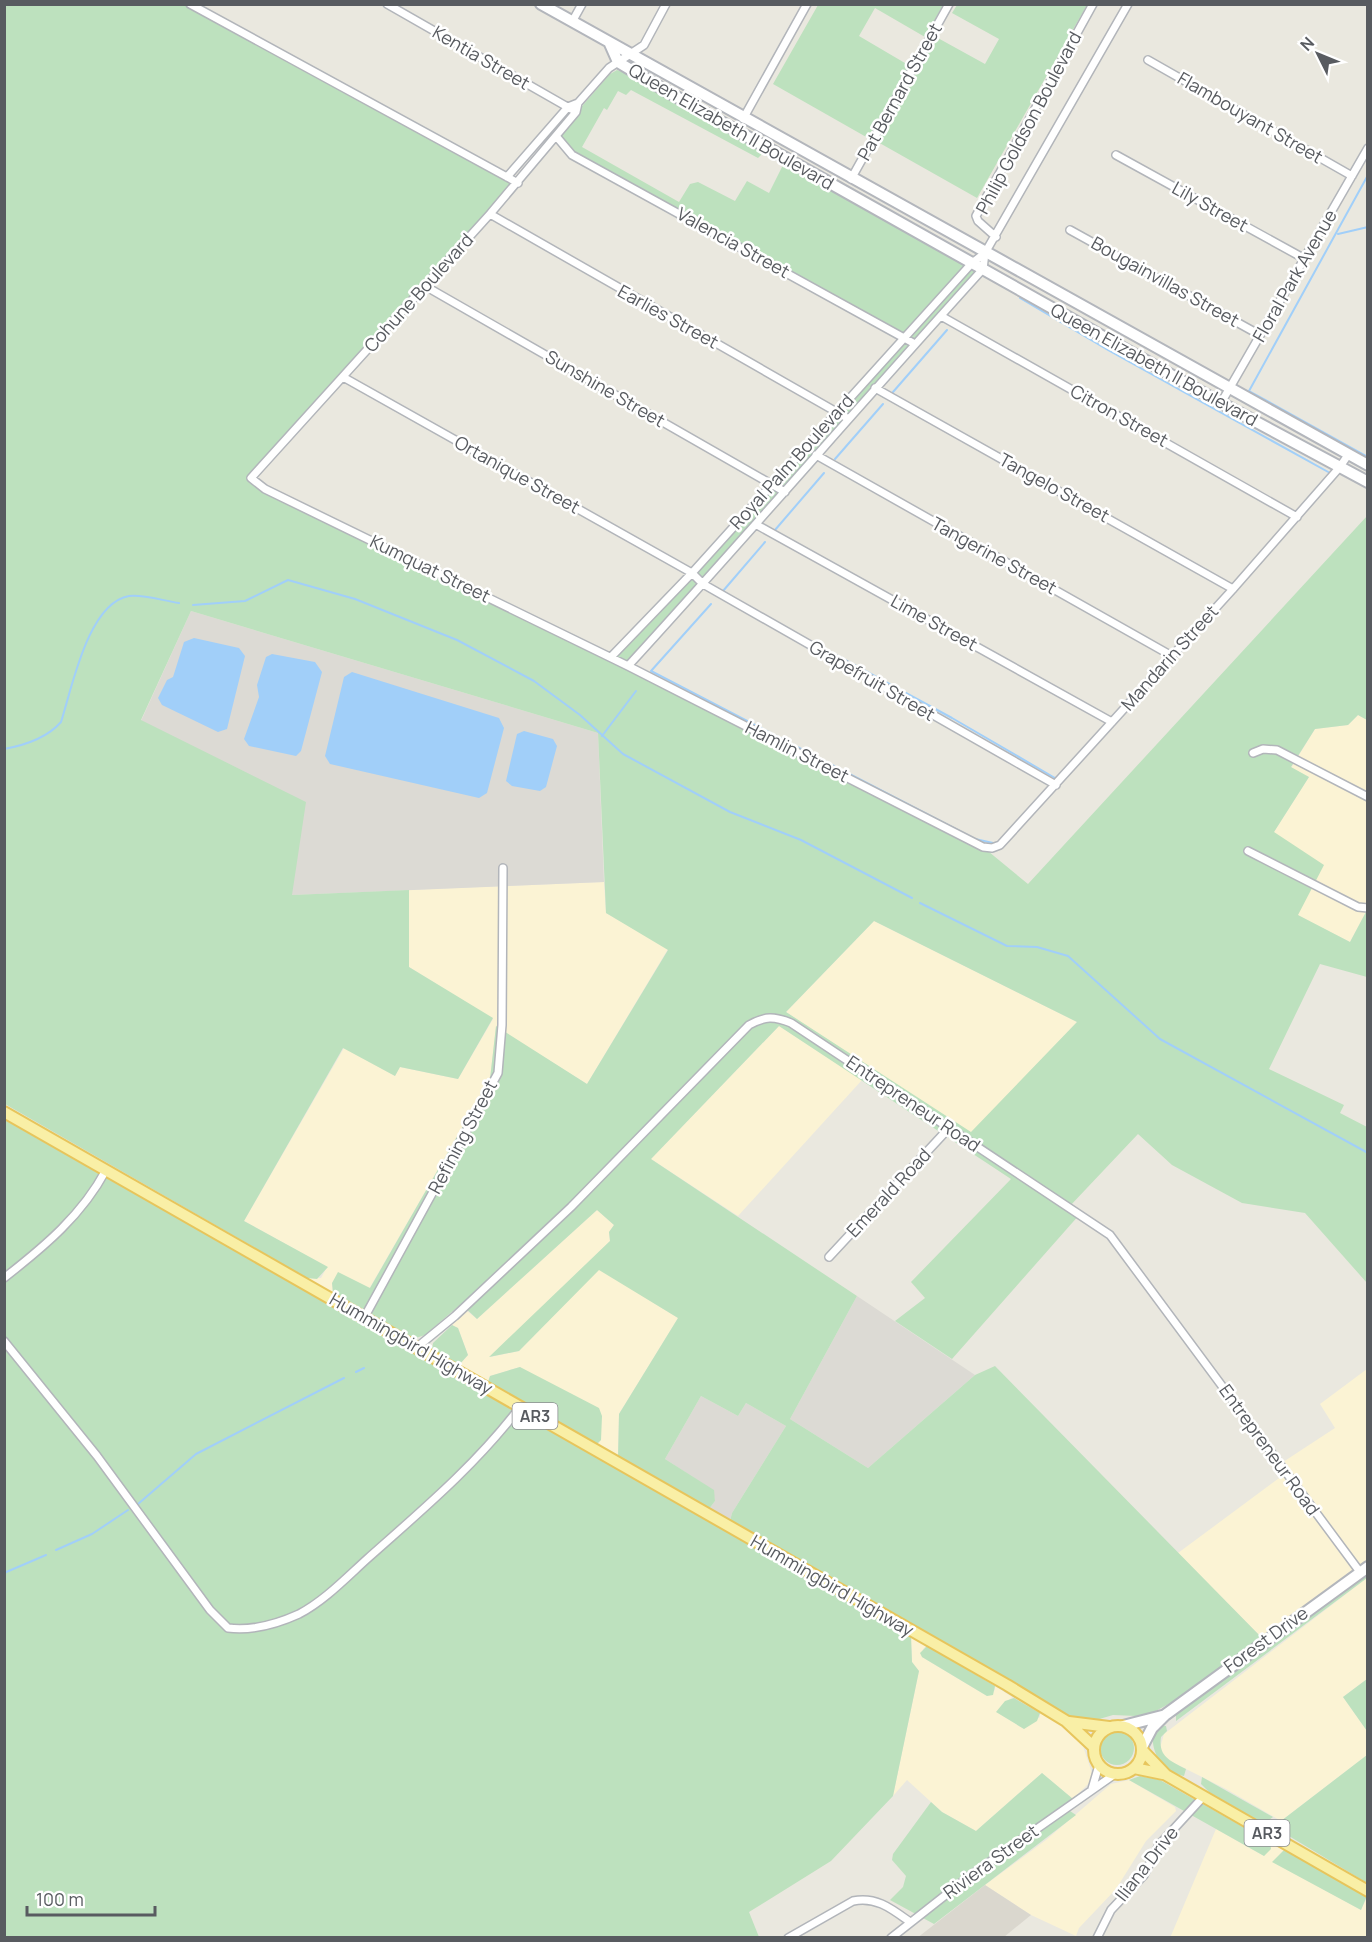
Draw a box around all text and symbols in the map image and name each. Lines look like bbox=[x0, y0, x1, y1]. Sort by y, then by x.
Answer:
street label: Pat Bernard Street bbox=[851, 19, 947, 164]
street label: Kentia Street bbox=[428, 20, 535, 95]
north arrow bbox=[1288, 24, 1348, 84]
street label: Philip Goldson Boulevard bbox=[970, 27, 1086, 218]
text: N bbox=[1295, 32, 1319, 55]
street label: Queen Elizabeth II Boulevard bbox=[624, 57, 839, 195]
street label: Flambouyant Street bbox=[1173, 66, 1328, 169]
street label: Lily Street bbox=[1168, 175, 1253, 237]
street label: Valencia Street bbox=[673, 201, 794, 283]
street label: Floral Park Avenue bbox=[1247, 205, 1342, 346]
street label: Cohune Boulevard bbox=[358, 228, 478, 357]
street label: Bougainvillas Street bbox=[1087, 230, 1244, 332]
street label: Earlies Street bbox=[614, 279, 723, 354]
street label: Queen Elizabeth II Boulevard bbox=[1047, 297, 1262, 431]
street label: Sunshine Street bbox=[541, 344, 670, 432]
street label: Citron Street bbox=[1066, 378, 1173, 452]
street label: Royal Palm Boulevard bbox=[724, 388, 859, 534]
street label: Ortanique Street bbox=[450, 430, 585, 519]
street label: Tangelo Street bbox=[995, 447, 1114, 527]
street label: Tangerine Street bbox=[928, 511, 1061, 599]
street label: Kumquat Street bbox=[366, 529, 495, 608]
street label: Lime Street bbox=[887, 588, 982, 656]
street label: Mandarin Street bbox=[1115, 599, 1223, 715]
street label: Grapefruit Street bbox=[805, 634, 940, 726]
street label: Hamlin Street bbox=[742, 715, 853, 787]
street label: Entrepreneur Road bbox=[842, 1049, 985, 1157]
street label: Refining Street bbox=[422, 1076, 502, 1198]
street label: Emerald Road bbox=[841, 1143, 936, 1242]
street label: Hummingbird Highway bbox=[326, 1287, 498, 1400]
street label: Entrepreneur Road bbox=[1214, 1379, 1326, 1520]
road number: AR3 bbox=[512, 1403, 558, 1429]
street label: Hummingbird Highway bbox=[747, 1529, 919, 1642]
street label: Forest Drive bbox=[1218, 1600, 1312, 1678]
street label: Riviera Street bbox=[938, 1819, 1043, 1904]
road number: AR3 bbox=[1244, 1820, 1290, 1846]
street label: Iliana Drive bbox=[1109, 1821, 1183, 1906]
scale bar bbox=[27, 1879, 154, 1917]
text: 100 m bbox=[36, 1887, 84, 1911]

